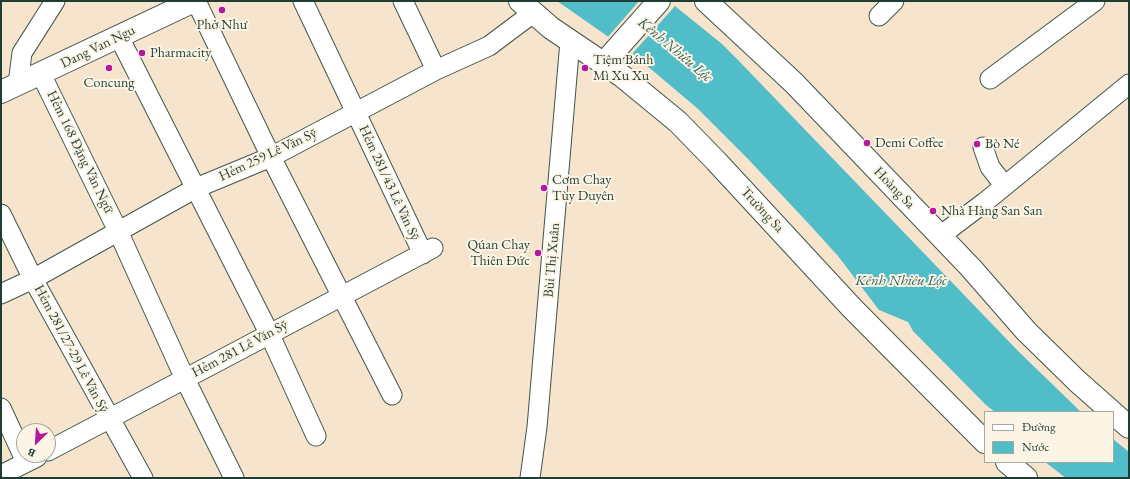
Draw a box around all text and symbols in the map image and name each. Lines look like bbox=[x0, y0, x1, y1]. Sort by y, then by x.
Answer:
marker: Phở Như bbox=[217, 5, 227, 15]
water label: Kênh Nhiêu Lộc bbox=[634, 14, 716, 86]
place label: Phở Như bbox=[197, 17, 247, 33]
street label: Dang Van Ngu bbox=[58, 22, 138, 72]
place label: Pharmacity bbox=[150, 45, 211, 61]
marker: Pharmacity bbox=[137, 48, 147, 58]
place label: Tiệm Bánh Mì Xu Xu bbox=[593, 52, 653, 84]
marker: Concung bbox=[104, 63, 114, 73]
marker: Tiệm Bánh Mì Xu Xu bbox=[580, 63, 590, 73]
place label: Concung bbox=[84, 75, 134, 91]
street label: Hẻm 168 Đặng Văn Ngữ bbox=[43, 88, 117, 216]
street label: Hẻm 281/43 Lê Văn Sỹ bbox=[355, 123, 423, 243]
street label: Hẻm 259 Lê Văn Sỹ bbox=[216, 125, 320, 185]
place label: Demi Coffee bbox=[875, 135, 943, 151]
place label: Bò Né bbox=[985, 136, 1019, 152]
marker: Demi Coffee bbox=[862, 138, 872, 148]
marker: Bò Né bbox=[972, 139, 982, 149]
street label: Hoàng Sa bbox=[870, 163, 918, 213]
place label: Cơm Chay Tùy Duyên bbox=[552, 172, 614, 204]
marker: Cơm Chay Tùy Duyên bbox=[539, 183, 549, 193]
street label: Trường Sa bbox=[737, 184, 787, 236]
place label: Nhà Hàng San San bbox=[941, 203, 1043, 219]
marker: Nhà Hàng San San bbox=[928, 206, 938, 216]
street label: Bùi Thị Xuân bbox=[540, 222, 564, 298]
place label: Qúan Chay Thiên Đức bbox=[467, 237, 530, 270]
marker: Qúan Chay Thiên Đức bbox=[533, 248, 543, 258]
water label: Kênh Nhiêu Lộc bbox=[855, 272, 947, 290]
street label: Hẻm 281/27-29 Lê Văn Sỹ bbox=[30, 282, 112, 416]
street label: Hẻm 281 Lê Văn Sỹ bbox=[189, 317, 291, 381]
legend bbox=[984, 411, 1114, 463]
text: Đường bbox=[1022, 419, 1055, 435]
north arrow bbox=[16, 423, 56, 463]
text: Nước bbox=[1022, 439, 1049, 455]
text: B bbox=[25, 445, 37, 461]

